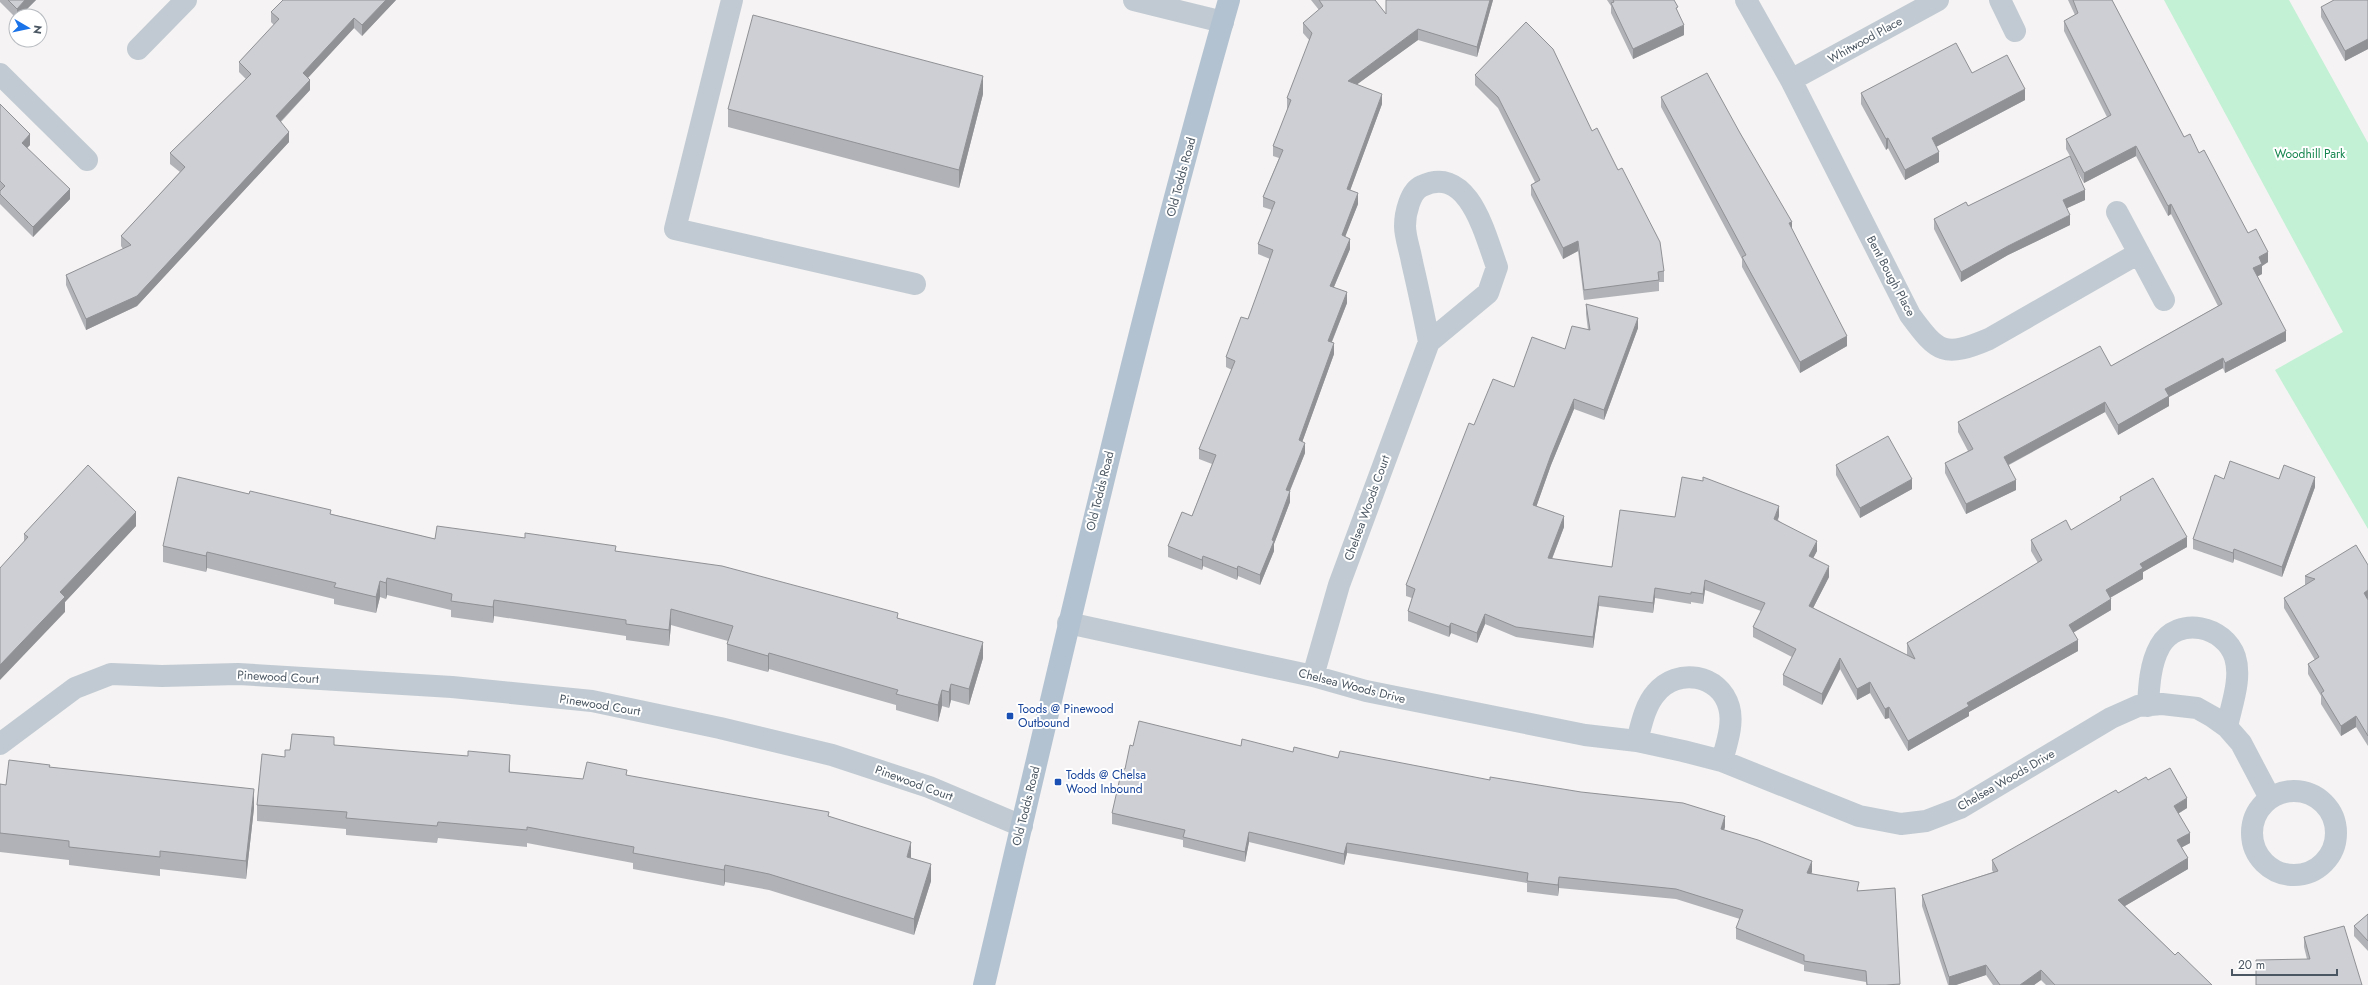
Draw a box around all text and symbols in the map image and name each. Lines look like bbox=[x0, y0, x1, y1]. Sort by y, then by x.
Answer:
north arrow bbox=[8, 8, 48, 48]
street label: Whitwood Place bbox=[1824, 12, 1906, 68]
text: N bbox=[29, 24, 46, 35]
street label: Old Todds Road bbox=[1162, 135, 1200, 219]
park label: Woodhill Park bbox=[2275, 145, 2346, 163]
street label: Bent Bough Place bbox=[1862, 232, 1920, 320]
street label: Old Todds Road bbox=[1081, 449, 1119, 533]
street label: Chelsea Woods Court bbox=[1340, 453, 1395, 563]
street label: Chelsea Woods Drive bbox=[1297, 664, 1407, 708]
street label: Pinewood Court bbox=[237, 666, 319, 688]
street label: Pinewood Court bbox=[558, 690, 642, 720]
place label: Toods @ Pinewood Outbound bbox=[1018, 700, 1114, 732]
marker: Toods @ Pinewood Outbound bbox=[1005, 711, 1015, 721]
street label: Chelsea Woods Drive bbox=[1954, 745, 2058, 815]
street label: Pinewood Court bbox=[873, 761, 956, 805]
street label: Old Todds Road bbox=[1007, 764, 1045, 848]
place label: Todds @ Chelsa Wood Inbound bbox=[1066, 766, 1146, 798]
marker: Todds @ Chelsa Wood Inbound bbox=[1053, 777, 1063, 787]
scale bar bbox=[2232, 951, 2337, 977]
text: 20 m bbox=[2238, 956, 2265, 974]

